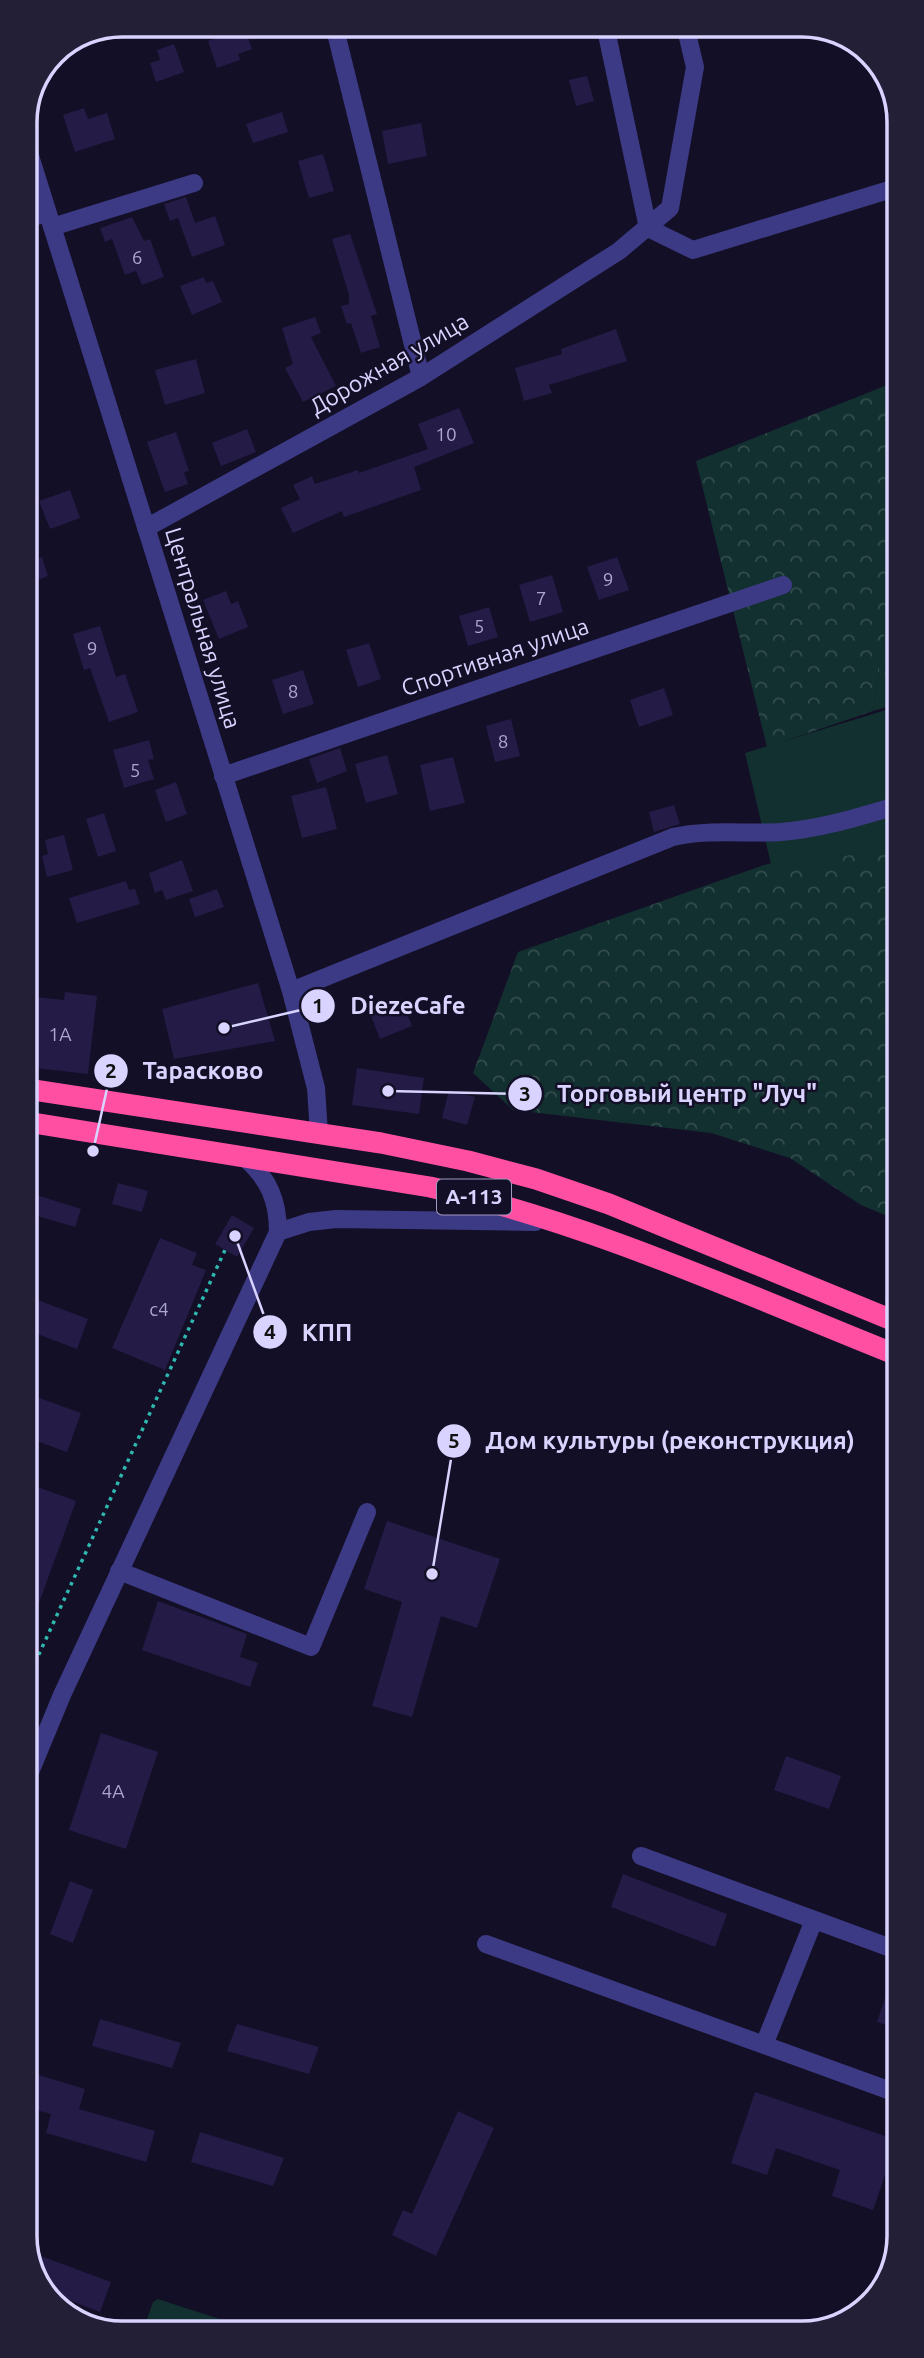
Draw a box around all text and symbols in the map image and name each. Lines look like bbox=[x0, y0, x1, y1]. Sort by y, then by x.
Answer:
house number: 6 bbox=[132, 246, 142, 268]
street label: Дорожная улица bbox=[305, 308, 473, 419]
house number: 10 bbox=[435, 423, 457, 445]
street label: Центральная улица bbox=[161, 524, 246, 731]
house number: 9 bbox=[603, 568, 613, 590]
house number: 7 bbox=[536, 587, 546, 609]
street label: Спортивная улица bbox=[398, 613, 592, 700]
house number: 5 bbox=[474, 615, 484, 637]
house number: 9 bbox=[87, 637, 97, 659]
house number: 8 bbox=[288, 680, 298, 702]
house number: 8 bbox=[498, 730, 508, 752]
house number: 5 bbox=[130, 759, 140, 781]
callout: DiezeCafe bbox=[301, 984, 479, 1029]
text: DiezeCafe bbox=[350, 992, 466, 1019]
text: 1 bbox=[312, 993, 324, 1017]
house number: 1А bbox=[48, 1023, 72, 1045]
callout: Тарасково bbox=[93, 1048, 277, 1093]
text: Тарасково bbox=[143, 1057, 263, 1084]
text: 2 bbox=[105, 1058, 117, 1082]
callout: Торговый центр "Луч" bbox=[508, 1072, 831, 1117]
text: Торговый центр "Луч" bbox=[557, 1080, 817, 1107]
text: 3 bbox=[519, 1081, 531, 1105]
road number: А-113 bbox=[437, 1180, 511, 1214]
house number: с4 bbox=[149, 1298, 169, 1320]
callout: КПП bbox=[252, 1310, 366, 1355]
text: 4 bbox=[264, 1319, 276, 1343]
text: КПП bbox=[302, 1319, 352, 1346]
callout: Дом культуры (реконструкция) bbox=[437, 1418, 869, 1463]
text: Дом культуры (реконструкция) bbox=[485, 1427, 855, 1454]
text: 5 bbox=[448, 1428, 460, 1452]
house number: 4А bbox=[101, 1780, 125, 1802]

